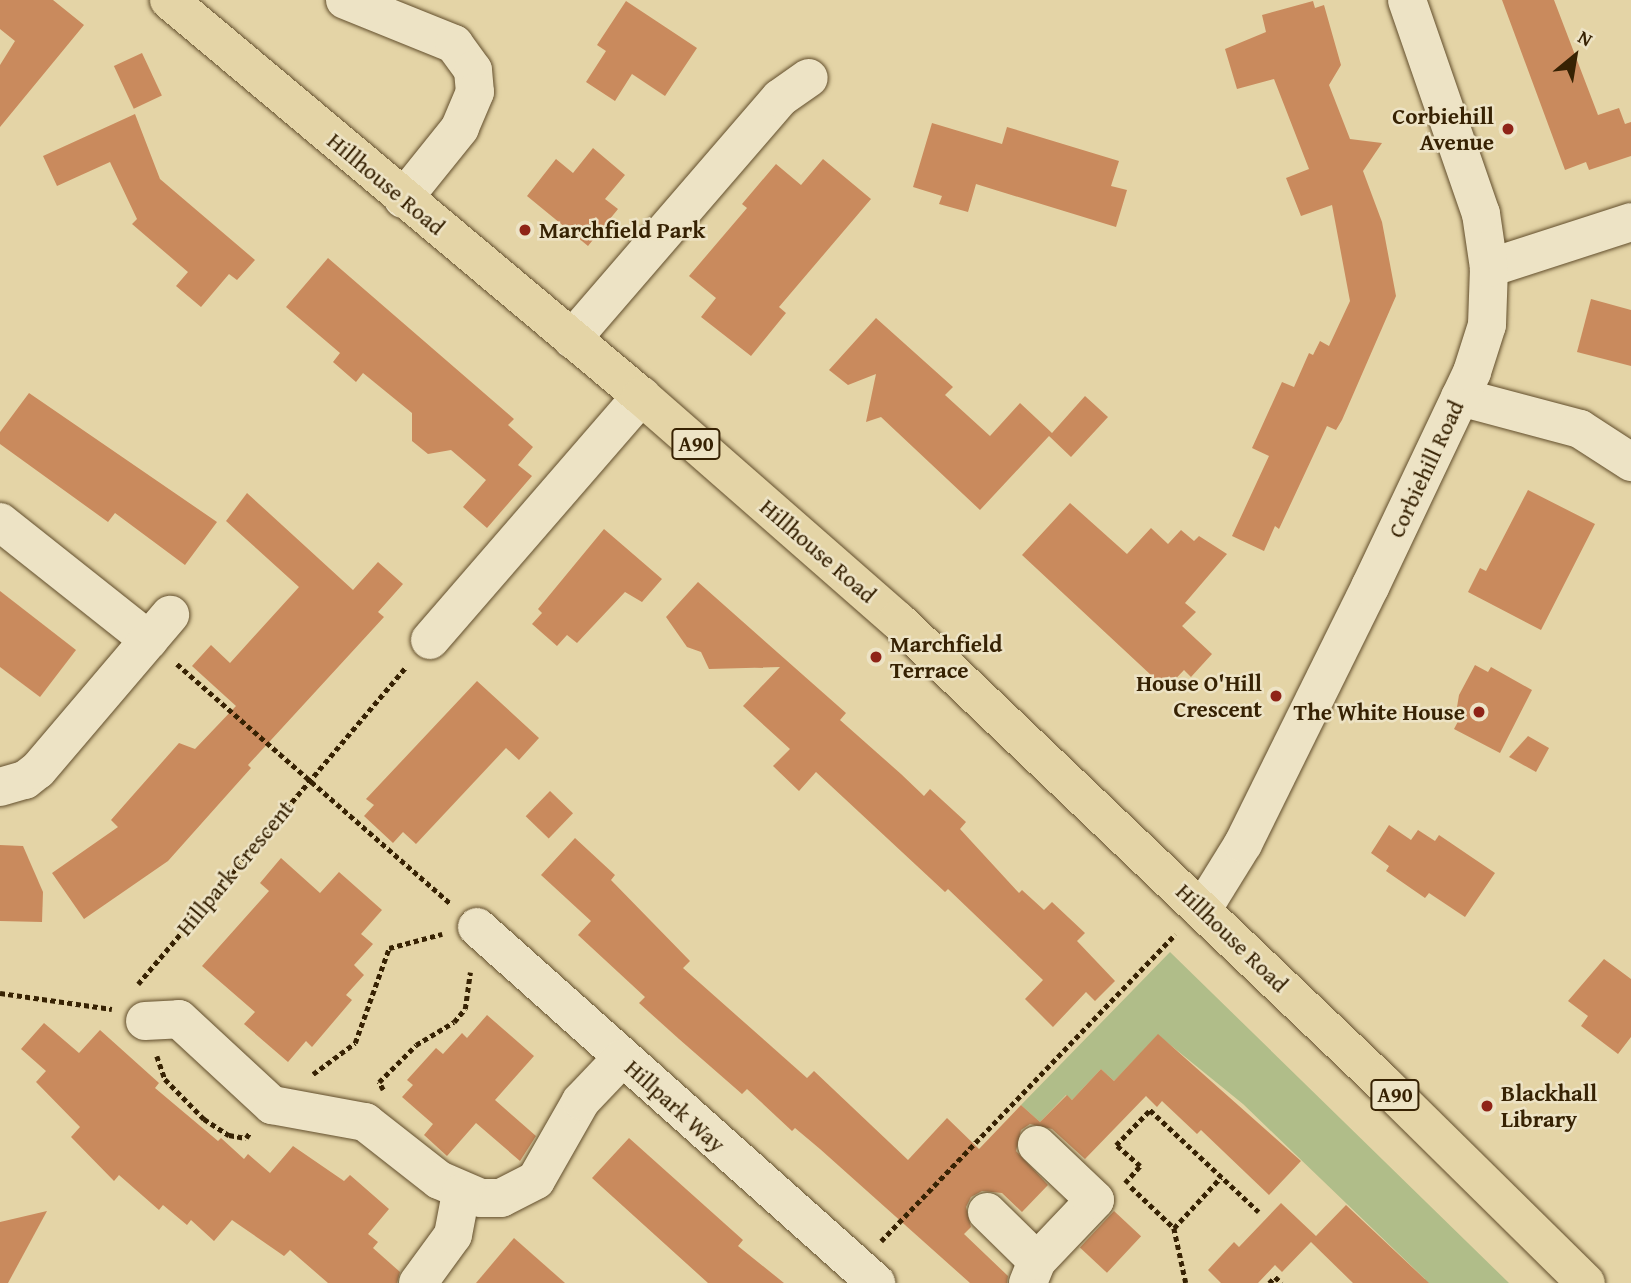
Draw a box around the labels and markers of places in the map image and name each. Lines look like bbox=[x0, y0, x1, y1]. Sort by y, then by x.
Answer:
place label: Corbiehill Avenue bbox=[1392, 102, 1494, 156]
marker: Corbiehill Avenue bbox=[1500, 121, 1516, 137]
place label: Marchfield Park bbox=[539, 216, 705, 244]
marker: Marchfield Park bbox=[517, 222, 533, 238]
place label: Marchfield Terrace bbox=[890, 630, 1002, 684]
marker: Marchfield Terrace bbox=[868, 649, 884, 665]
place label: House O'Hill Crescent bbox=[1136, 669, 1262, 723]
marker: House O'Hill Crescent bbox=[1268, 688, 1284, 704]
place label: The White House bbox=[1294, 698, 1465, 726]
marker: The White House bbox=[1471, 704, 1487, 720]
place label: Blackhall Library bbox=[1501, 1079, 1597, 1133]
marker: Blackhall Library bbox=[1479, 1098, 1495, 1114]

